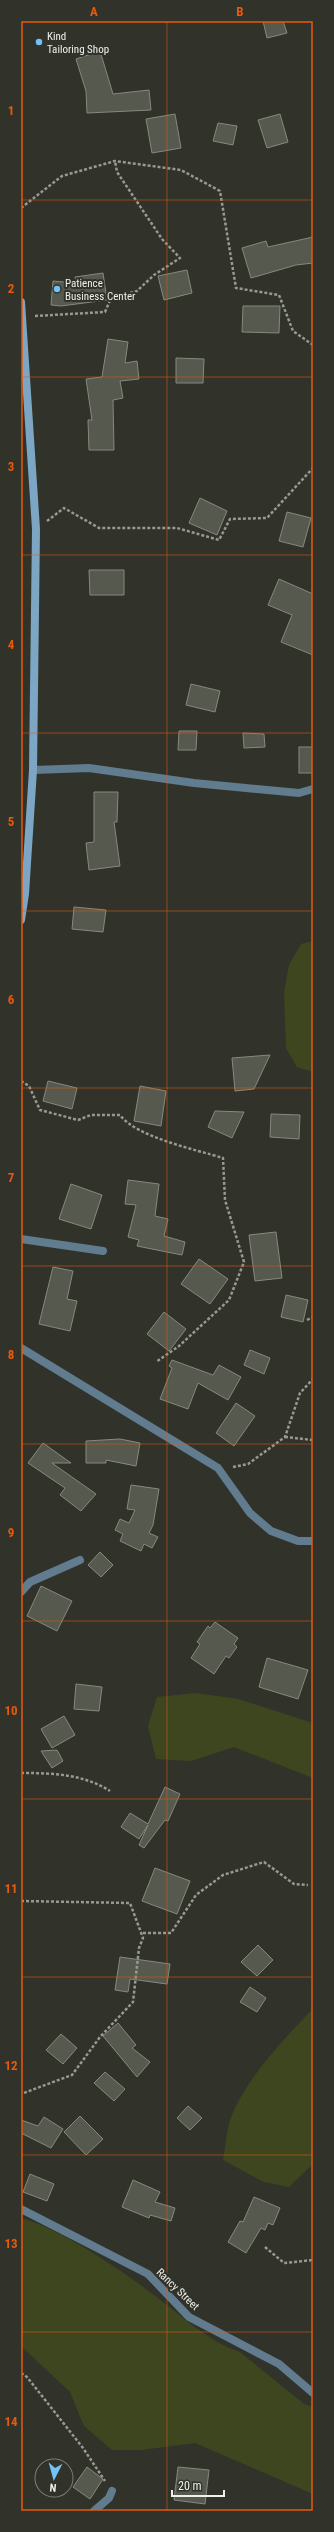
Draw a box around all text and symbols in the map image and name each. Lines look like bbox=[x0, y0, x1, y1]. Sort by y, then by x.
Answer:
text: A bbox=[90, 4, 98, 19]
text: B bbox=[236, 4, 244, 19]
place label: Kind Tailoring Shop bbox=[47, 30, 109, 56]
marker: Kind Tailoring Shop bbox=[34, 37, 44, 47]
text: 1 bbox=[8, 103, 14, 118]
place label: Patience Business Center bbox=[65, 277, 136, 303]
text: 2 bbox=[8, 281, 15, 296]
marker: Patience Business Center bbox=[52, 284, 62, 294]
text: 3 bbox=[8, 459, 14, 474]
text: 4 bbox=[8, 637, 15, 652]
text: 5 bbox=[8, 814, 15, 829]
text: 6 bbox=[8, 992, 15, 1007]
text: 7 bbox=[8, 1170, 15, 1185]
text: 8 bbox=[8, 1347, 14, 1362]
text: 9 bbox=[8, 1525, 14, 1540]
text: 10 bbox=[4, 1703, 18, 1718]
text: 11 bbox=[4, 1881, 18, 1896]
text: 12 bbox=[4, 2058, 18, 2073]
text: 13 bbox=[4, 2236, 18, 2251]
street label: Rancy Street bbox=[154, 2266, 202, 2313]
text: 14 bbox=[4, 2414, 18, 2429]
north arrow bbox=[34, 2458, 74, 2498]
scale bar bbox=[172, 2472, 224, 2498]
text: 20 m bbox=[178, 2479, 202, 2493]
text: N bbox=[49, 2481, 57, 2494]

